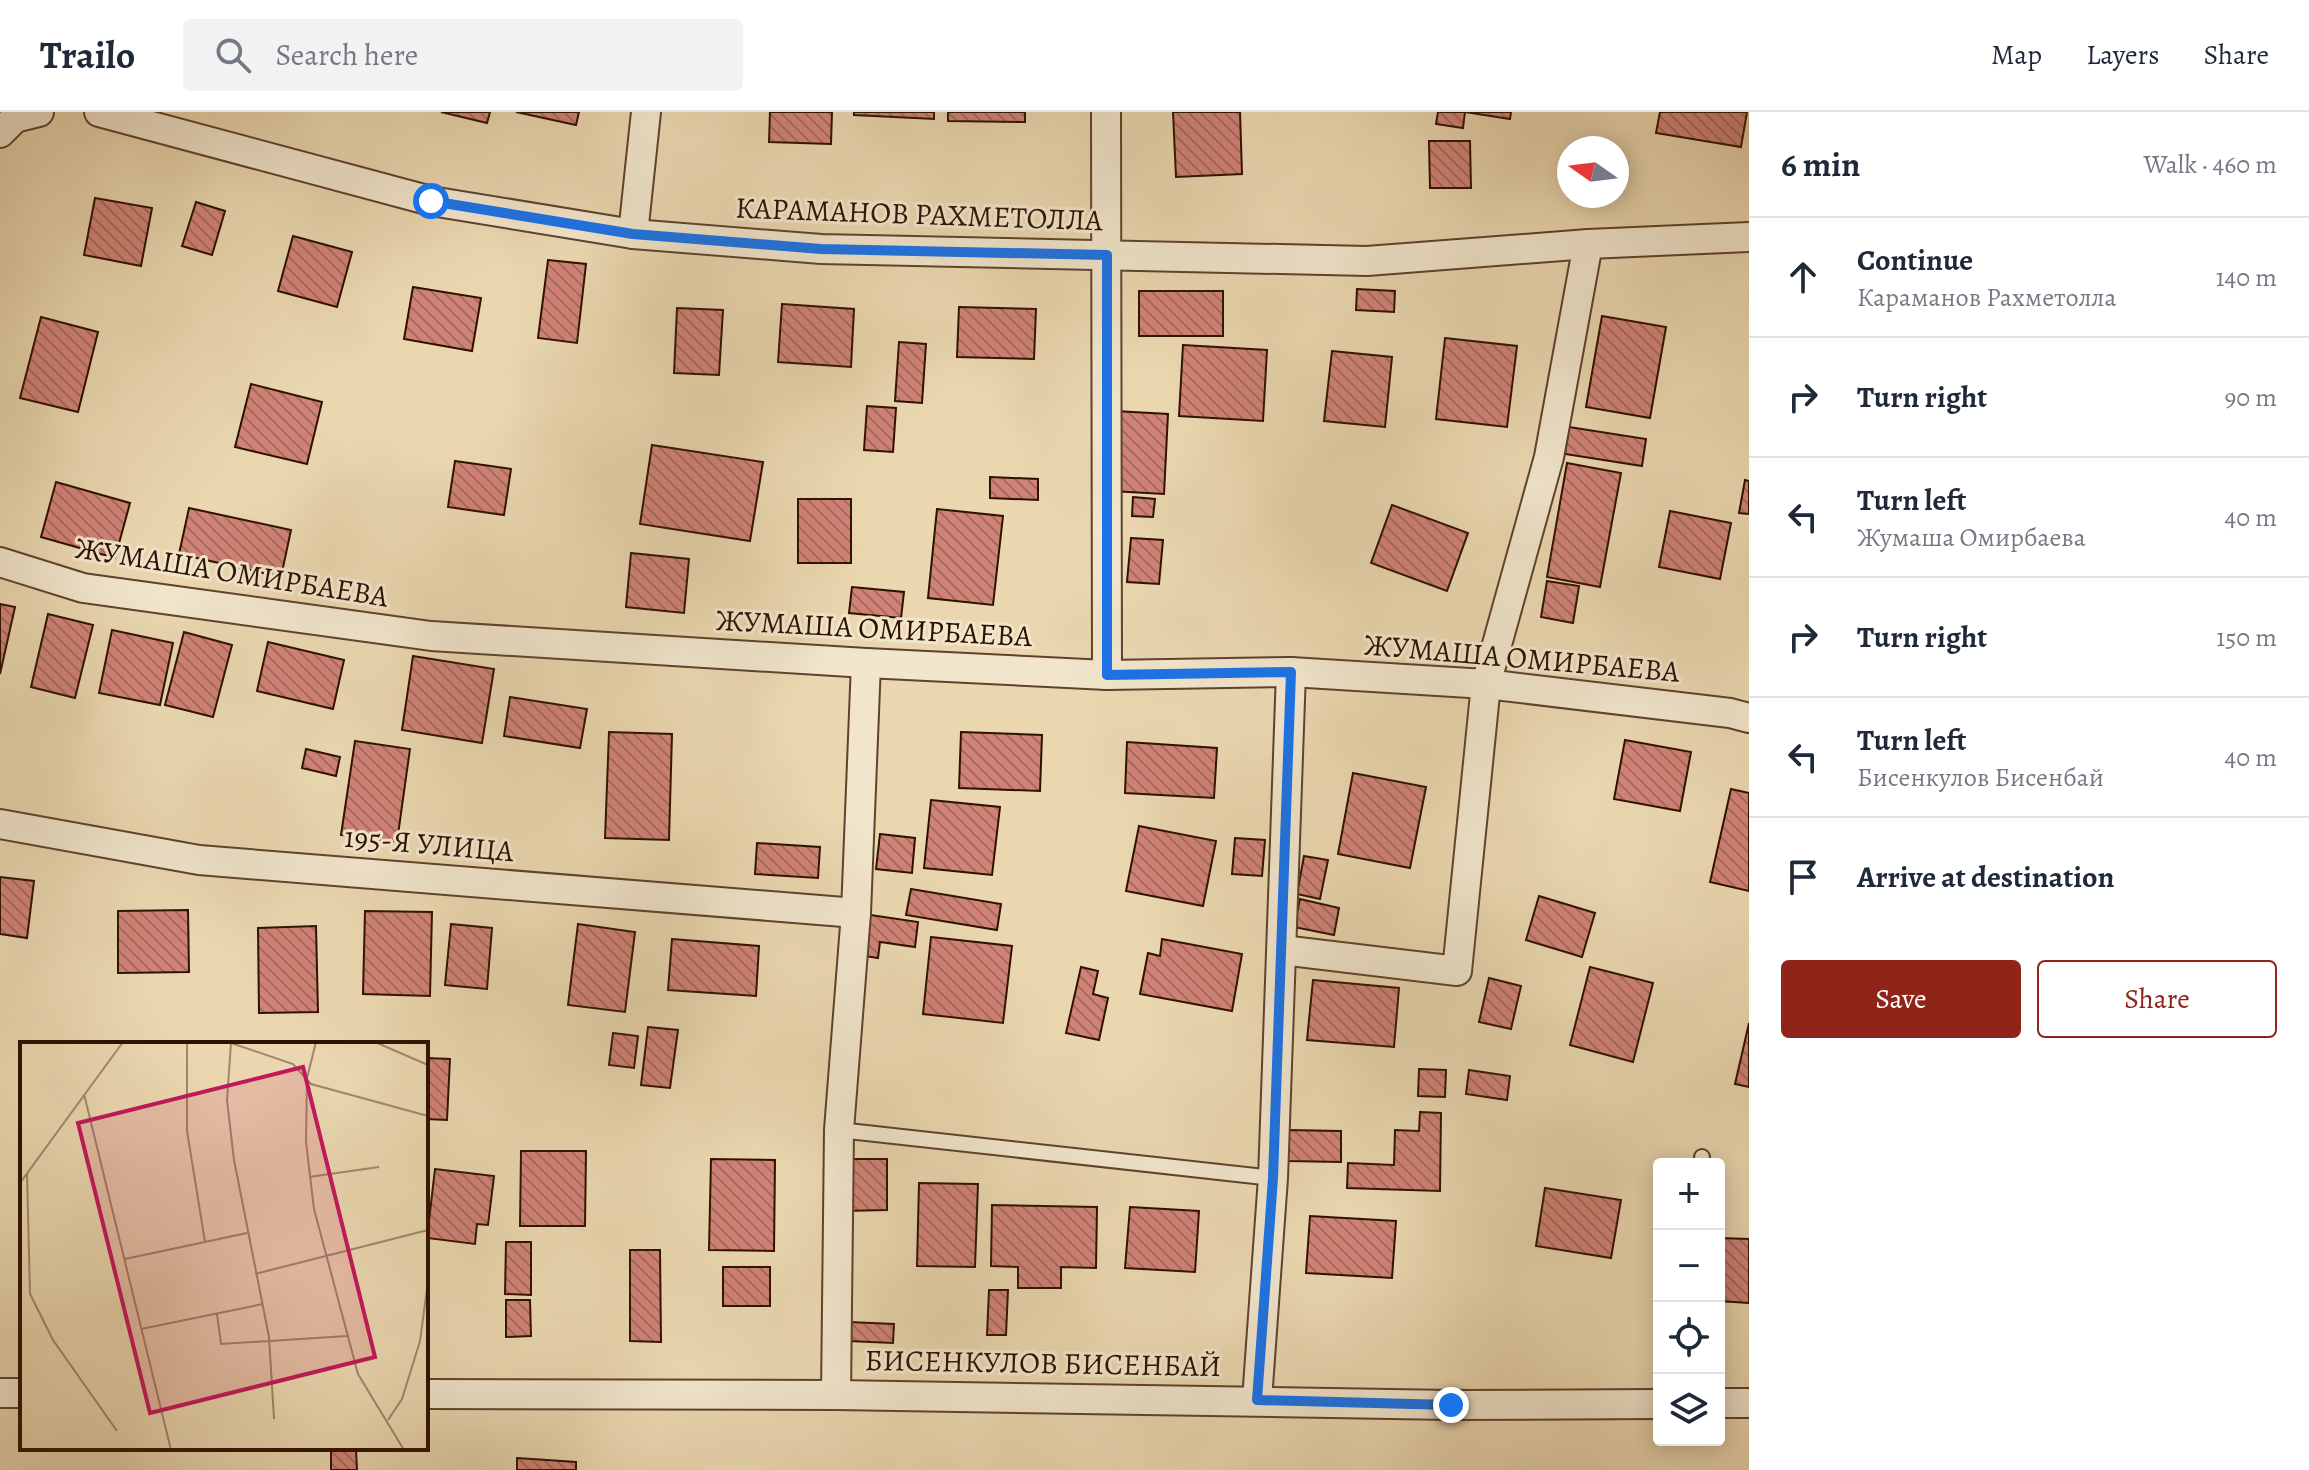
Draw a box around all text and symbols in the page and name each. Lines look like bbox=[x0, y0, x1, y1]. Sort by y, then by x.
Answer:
search box bbox=[183, 19, 743, 91]
text: Trailo bbox=[40, 29, 135, 81]
icon: search bbox=[211, 33, 255, 77]
text: Search here bbox=[275, 35, 418, 75]
text: Map bbox=[1991, 36, 2042, 74]
text: Layers bbox=[2086, 36, 2159, 74]
text: Share bbox=[2203, 36, 2269, 74]
north arrow bbox=[1557, 136, 1629, 208]
text: 6 min bbox=[1781, 141, 1860, 188]
text: Walk · 460 m bbox=[2144, 147, 2277, 182]
route start bbox=[413, 183, 449, 219]
street label: КАРАМАНОВ РАХМЕТОЛЛА bbox=[735, 188, 1104, 240]
text: Continue bbox=[1857, 240, 1973, 280]
icon: ahead bbox=[1781, 255, 1825, 299]
text: 140 m bbox=[2216, 260, 2277, 295]
text: Караманов Рахметолла bbox=[1857, 280, 2117, 315]
icon: right bbox=[1781, 375, 1825, 419]
text: Turn right bbox=[1857, 377, 1987, 417]
text: 90 m bbox=[2225, 380, 2277, 415]
text: Turn left bbox=[1857, 480, 1966, 520]
icon: left bbox=[1781, 495, 1825, 539]
text: 40 m bbox=[2225, 500, 2277, 535]
text: Жумаша Омирбаева bbox=[1857, 520, 2086, 555]
street label: ЖУМАША ОМИРБАЕВА bbox=[73, 528, 392, 617]
street label: ЖУМАША ОМИРБАЕВА bbox=[715, 600, 1033, 656]
icon: right bbox=[1781, 615, 1825, 659]
text: Turn right bbox=[1857, 617, 1987, 657]
text: 150 m bbox=[2216, 620, 2277, 655]
street label: ЖУМАША ОМИРБАЕВА bbox=[1363, 624, 1682, 692]
text: Turn left bbox=[1857, 720, 1966, 760]
icon: left bbox=[1781, 735, 1825, 779]
text: 40 m bbox=[2225, 740, 2277, 775]
text: Бисенкулов Бисенбай bbox=[1857, 760, 2104, 795]
street label: 195-Я УЛИЦА bbox=[343, 817, 516, 871]
icon: arrive bbox=[1781, 855, 1825, 899]
text: Arrive at destination bbox=[1857, 857, 2114, 897]
button: Save bbox=[1781, 960, 2021, 1038]
button: Share bbox=[2037, 960, 2277, 1038]
inset map bbox=[20, 1042, 428, 1450]
map controls bbox=[1653, 1158, 1725, 1446]
button: + bbox=[1653, 1158, 1725, 1230]
button: − bbox=[1653, 1230, 1725, 1302]
button: locate bbox=[1653, 1302, 1725, 1374]
street label: БИСЕНКУЛОВ БИСЕНБАЙ bbox=[864, 1340, 1222, 1386]
button: layers bbox=[1653, 1374, 1725, 1446]
route end bbox=[1433, 1387, 1469, 1423]

